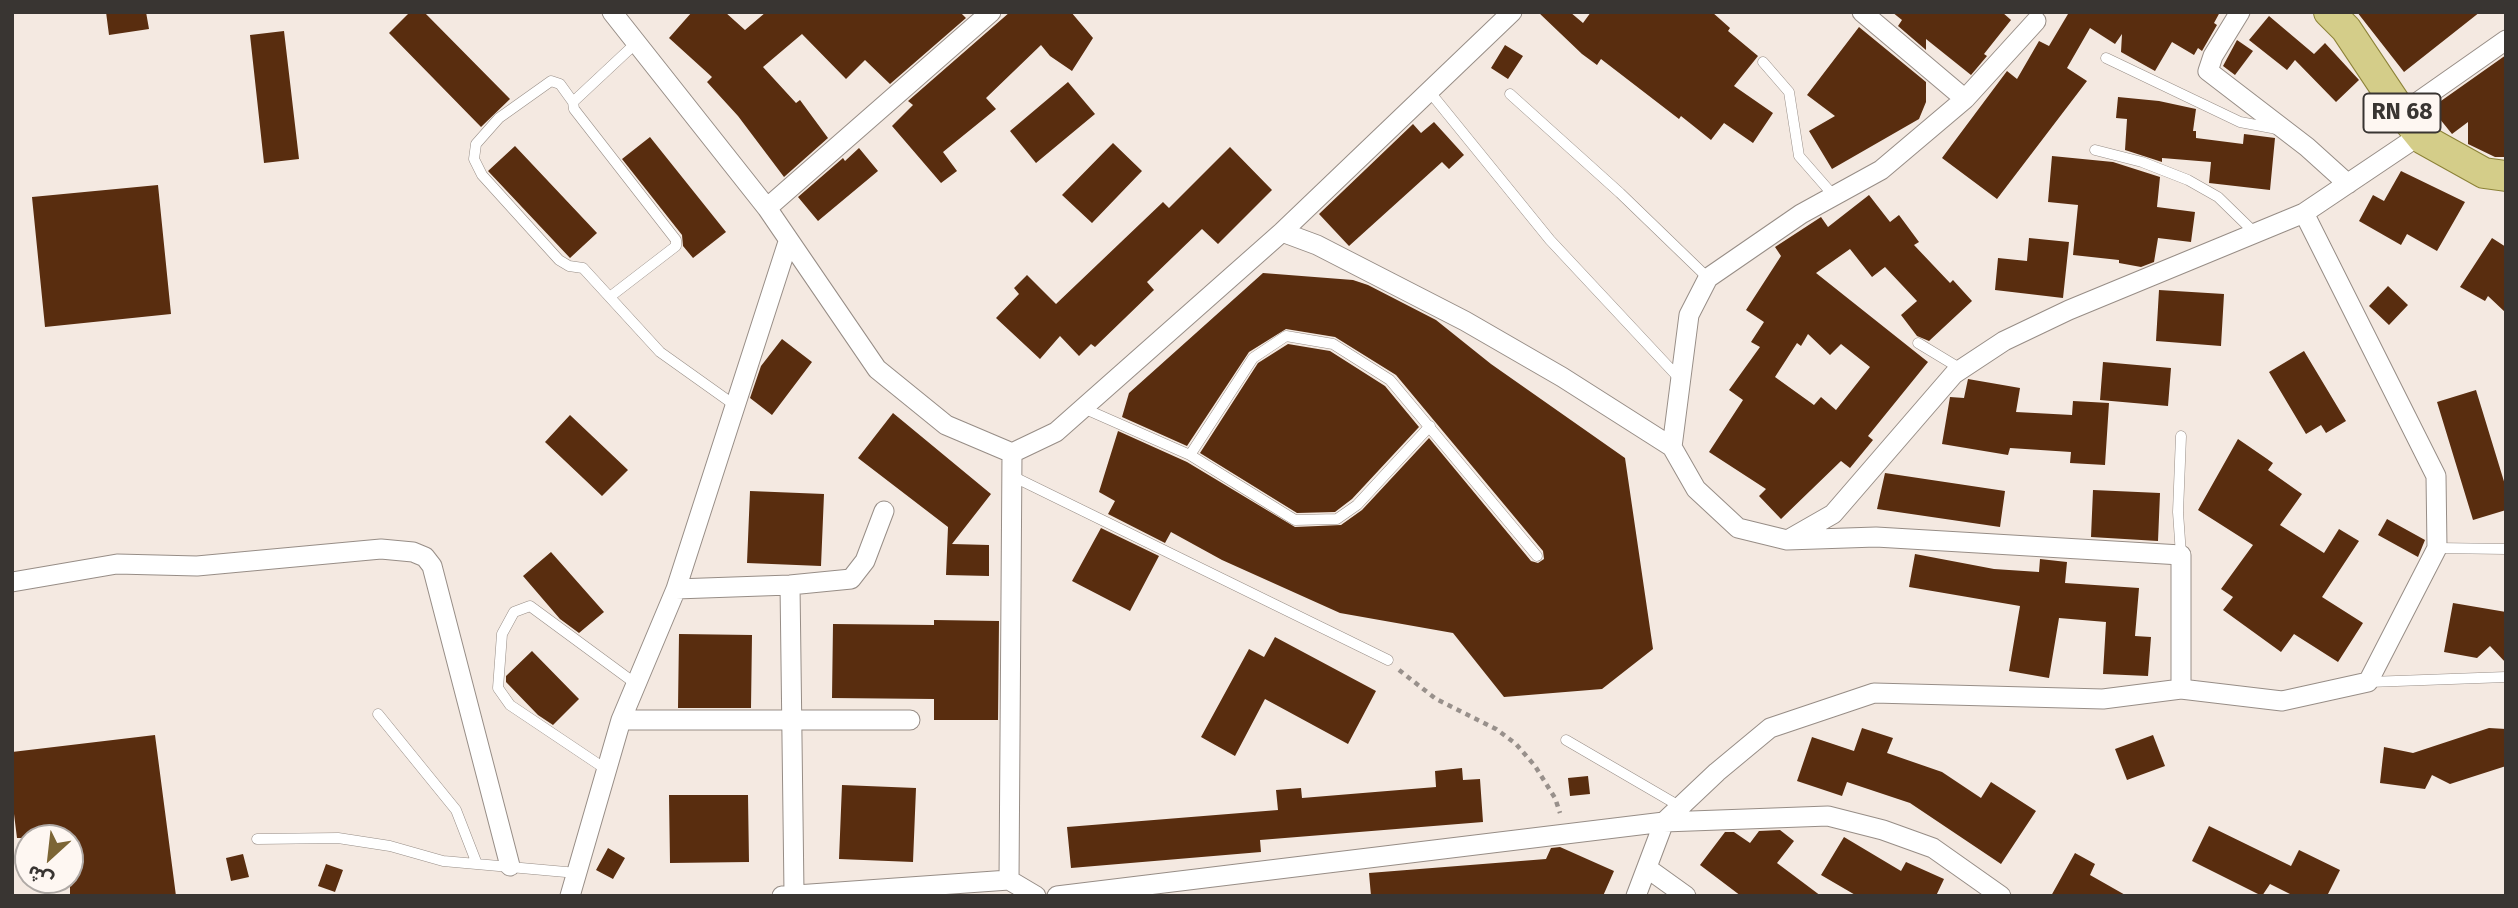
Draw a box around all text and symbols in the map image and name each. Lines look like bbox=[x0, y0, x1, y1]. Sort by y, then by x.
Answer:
road number: RN 68 bbox=[2364, 94, 2440, 132]
north arrow bbox=[14, 824, 84, 894]
text: ش bbox=[23, 860, 57, 893]

